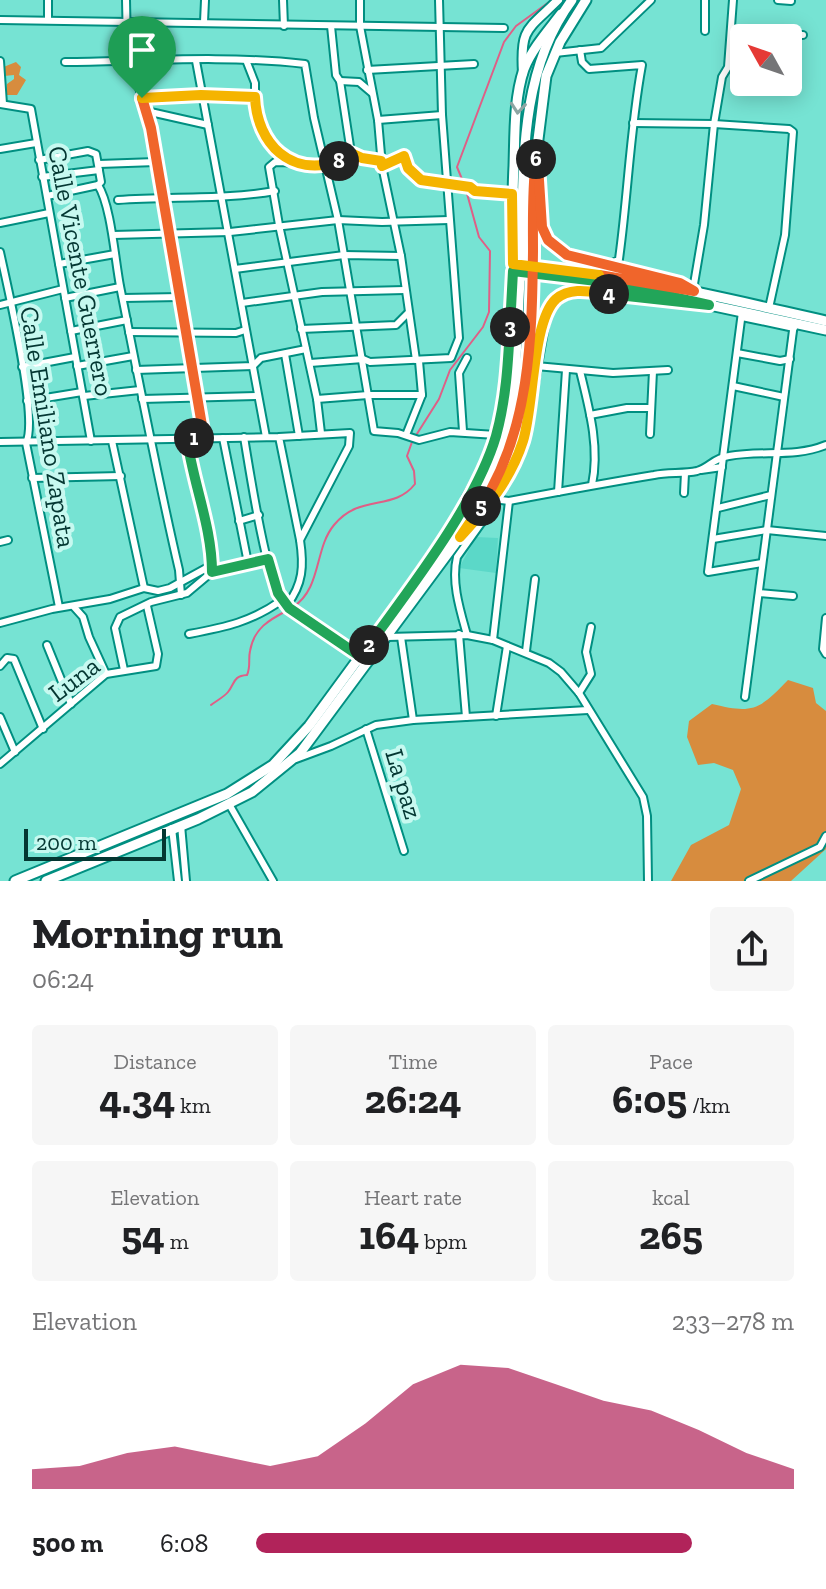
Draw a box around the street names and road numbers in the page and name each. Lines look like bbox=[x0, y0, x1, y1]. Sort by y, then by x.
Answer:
street label: Calle Vicente Guerrero bbox=[41, 143, 121, 399]
street label: Calle Emiliano Zapata bbox=[13, 304, 83, 550]
street label: Luna bbox=[42, 649, 106, 709]
street label: La paz bbox=[378, 745, 430, 823]

